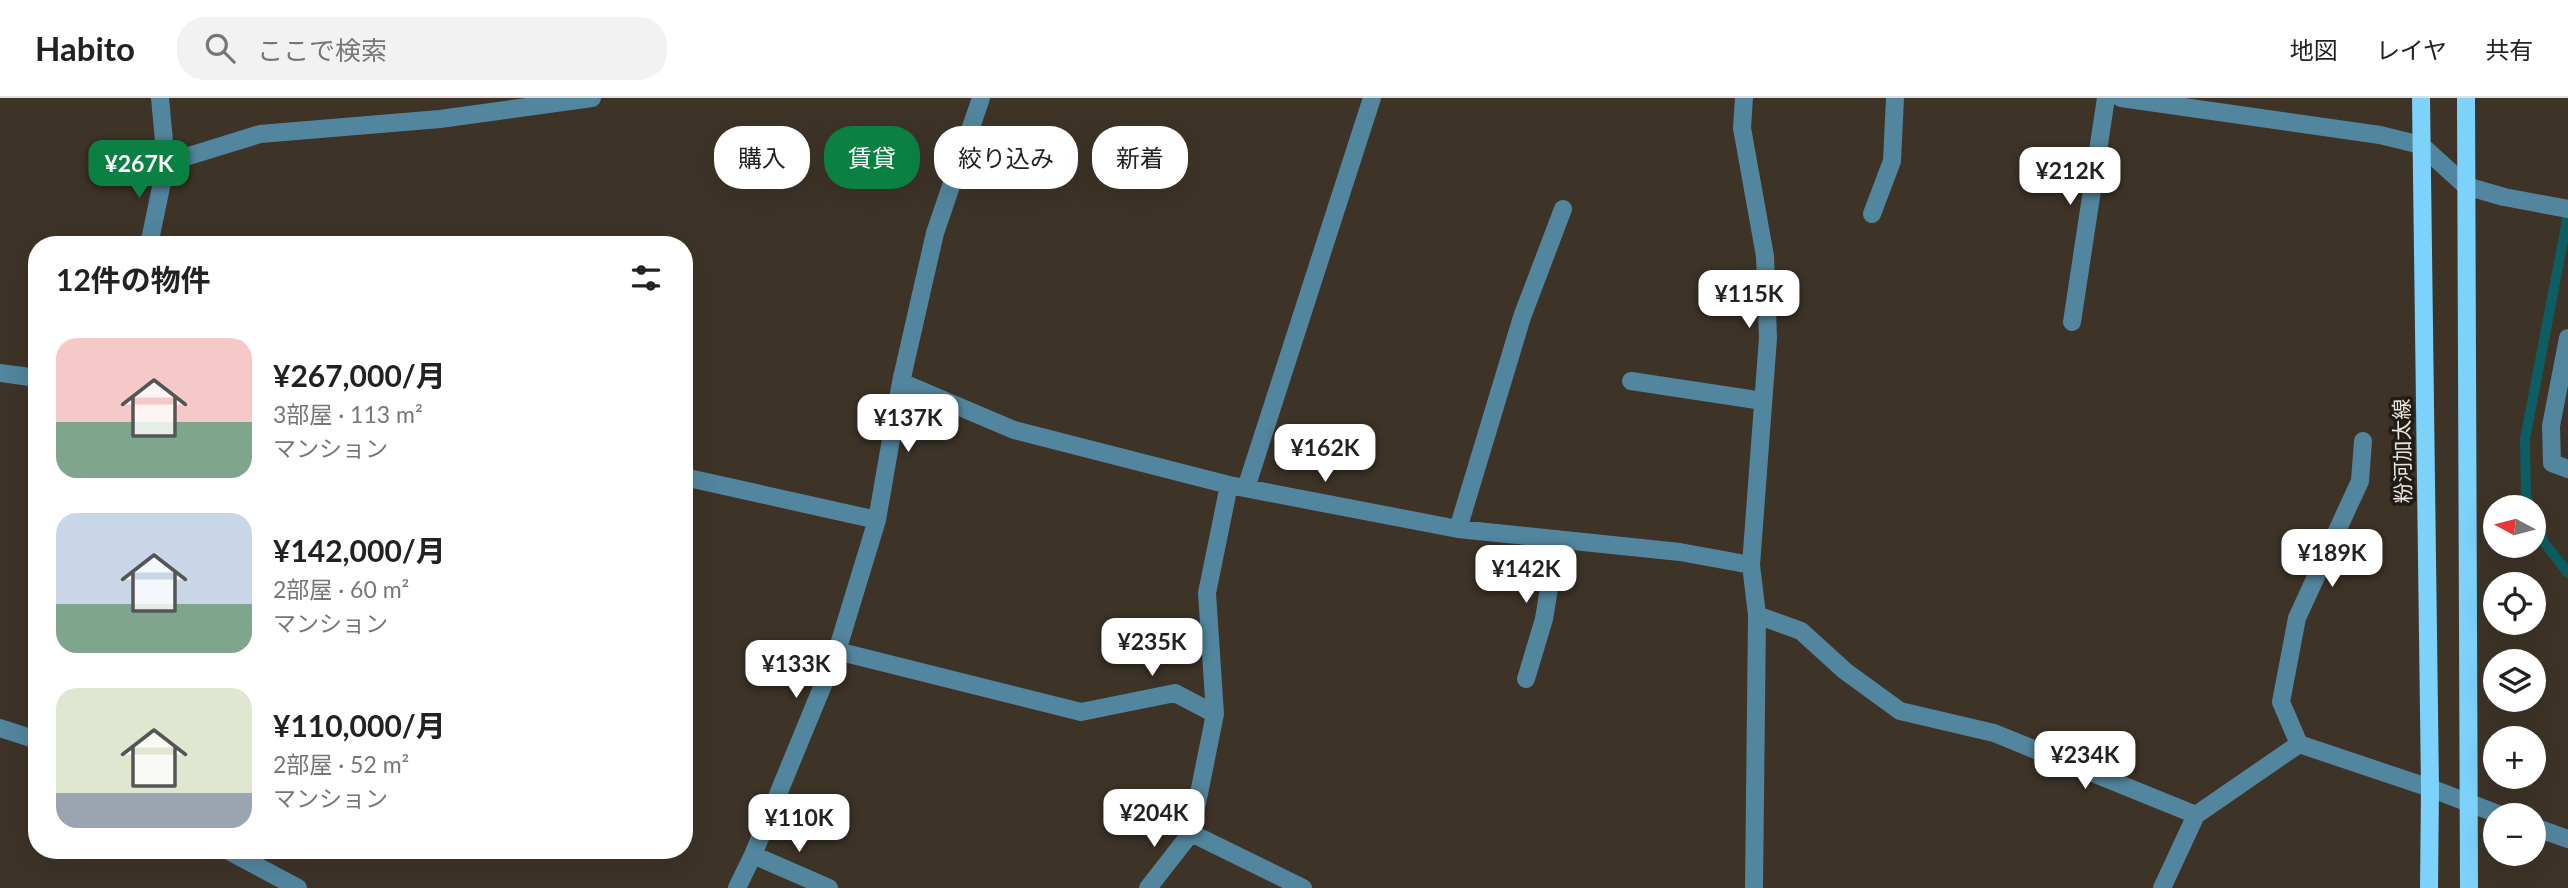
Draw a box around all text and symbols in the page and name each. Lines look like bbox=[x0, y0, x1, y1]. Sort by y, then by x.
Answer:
search box bbox=[177, 17, 667, 80]
text: Habito bbox=[35, 28, 135, 68]
icon: search bbox=[201, 29, 239, 67]
text: ここで検索 bbox=[257, 34, 387, 66]
text: 地図 bbox=[2290, 35, 2338, 64]
text: レイヤ bbox=[2376, 35, 2447, 64]
text: 共有 bbox=[2485, 35, 2533, 64]
chip: 購入 bbox=[714, 126, 810, 189]
chip: 賃貸 bbox=[824, 126, 920, 189]
chip: 絞り込み bbox=[934, 126, 1078, 189]
chip: 新着 bbox=[1092, 126, 1188, 189]
pin: ¥267K bbox=[90, 140, 188, 200]
pin: ¥212K bbox=[2021, 148, 2119, 207]
text: ¥267K bbox=[104, 149, 174, 177]
text: ¥212K bbox=[2035, 156, 2105, 184]
icon: filters bbox=[627, 259, 665, 297]
text: 12件の物件 bbox=[56, 261, 211, 297]
pin: ¥115K bbox=[1700, 271, 1798, 330]
text: ¥115K bbox=[1714, 279, 1784, 307]
text: ¥267,000/月 bbox=[273, 357, 446, 393]
icon: home bbox=[112, 366, 196, 450]
pin: ¥137K bbox=[859, 394, 957, 454]
street label: 粉河加太線 bbox=[2388, 398, 2415, 504]
text: 3部屋 · 113 m² bbox=[273, 400, 423, 428]
text: ¥137K bbox=[873, 403, 943, 431]
pin: ¥162K bbox=[1276, 424, 1374, 484]
text: ¥162K bbox=[1290, 433, 1360, 461]
text: マンション bbox=[273, 434, 388, 462]
north arrow bbox=[2483, 495, 2546, 558]
map controls bbox=[2483, 495, 2546, 866]
pin: ¥189K bbox=[2283, 530, 2381, 589]
text: ¥142,000/月 bbox=[273, 532, 446, 568]
text: ¥189K bbox=[2297, 538, 2367, 566]
icon: home bbox=[112, 541, 196, 625]
pin: ¥142K bbox=[1477, 546, 1575, 605]
text: ¥142K bbox=[1491, 554, 1561, 582]
button: locate bbox=[2483, 572, 2546, 635]
text: 2部屋 · 60 m² bbox=[273, 575, 409, 603]
text: マンション bbox=[273, 609, 388, 637]
pin: ¥235K bbox=[1103, 618, 1201, 678]
text: ¥235K bbox=[1117, 627, 1187, 655]
pin: ¥133K bbox=[747, 640, 845, 700]
text: ¥133K bbox=[761, 649, 831, 677]
button: layers bbox=[2483, 649, 2546, 712]
text: ¥110,000/月 bbox=[273, 707, 446, 743]
icon: home bbox=[112, 716, 196, 800]
button: + bbox=[2483, 726, 2546, 789]
pin: ¥234K bbox=[2036, 732, 2134, 791]
text: ¥234K bbox=[2050, 740, 2120, 768]
text: 2部屋 · 52 m² bbox=[273, 750, 409, 778]
text: マンション bbox=[273, 784, 388, 812]
pin: ¥204K bbox=[1105, 790, 1203, 849]
pin: ¥110K bbox=[750, 794, 848, 854]
text: ¥204K bbox=[1119, 798, 1189, 826]
text: ¥110K bbox=[764, 803, 834, 831]
button: − bbox=[2483, 803, 2546, 866]

